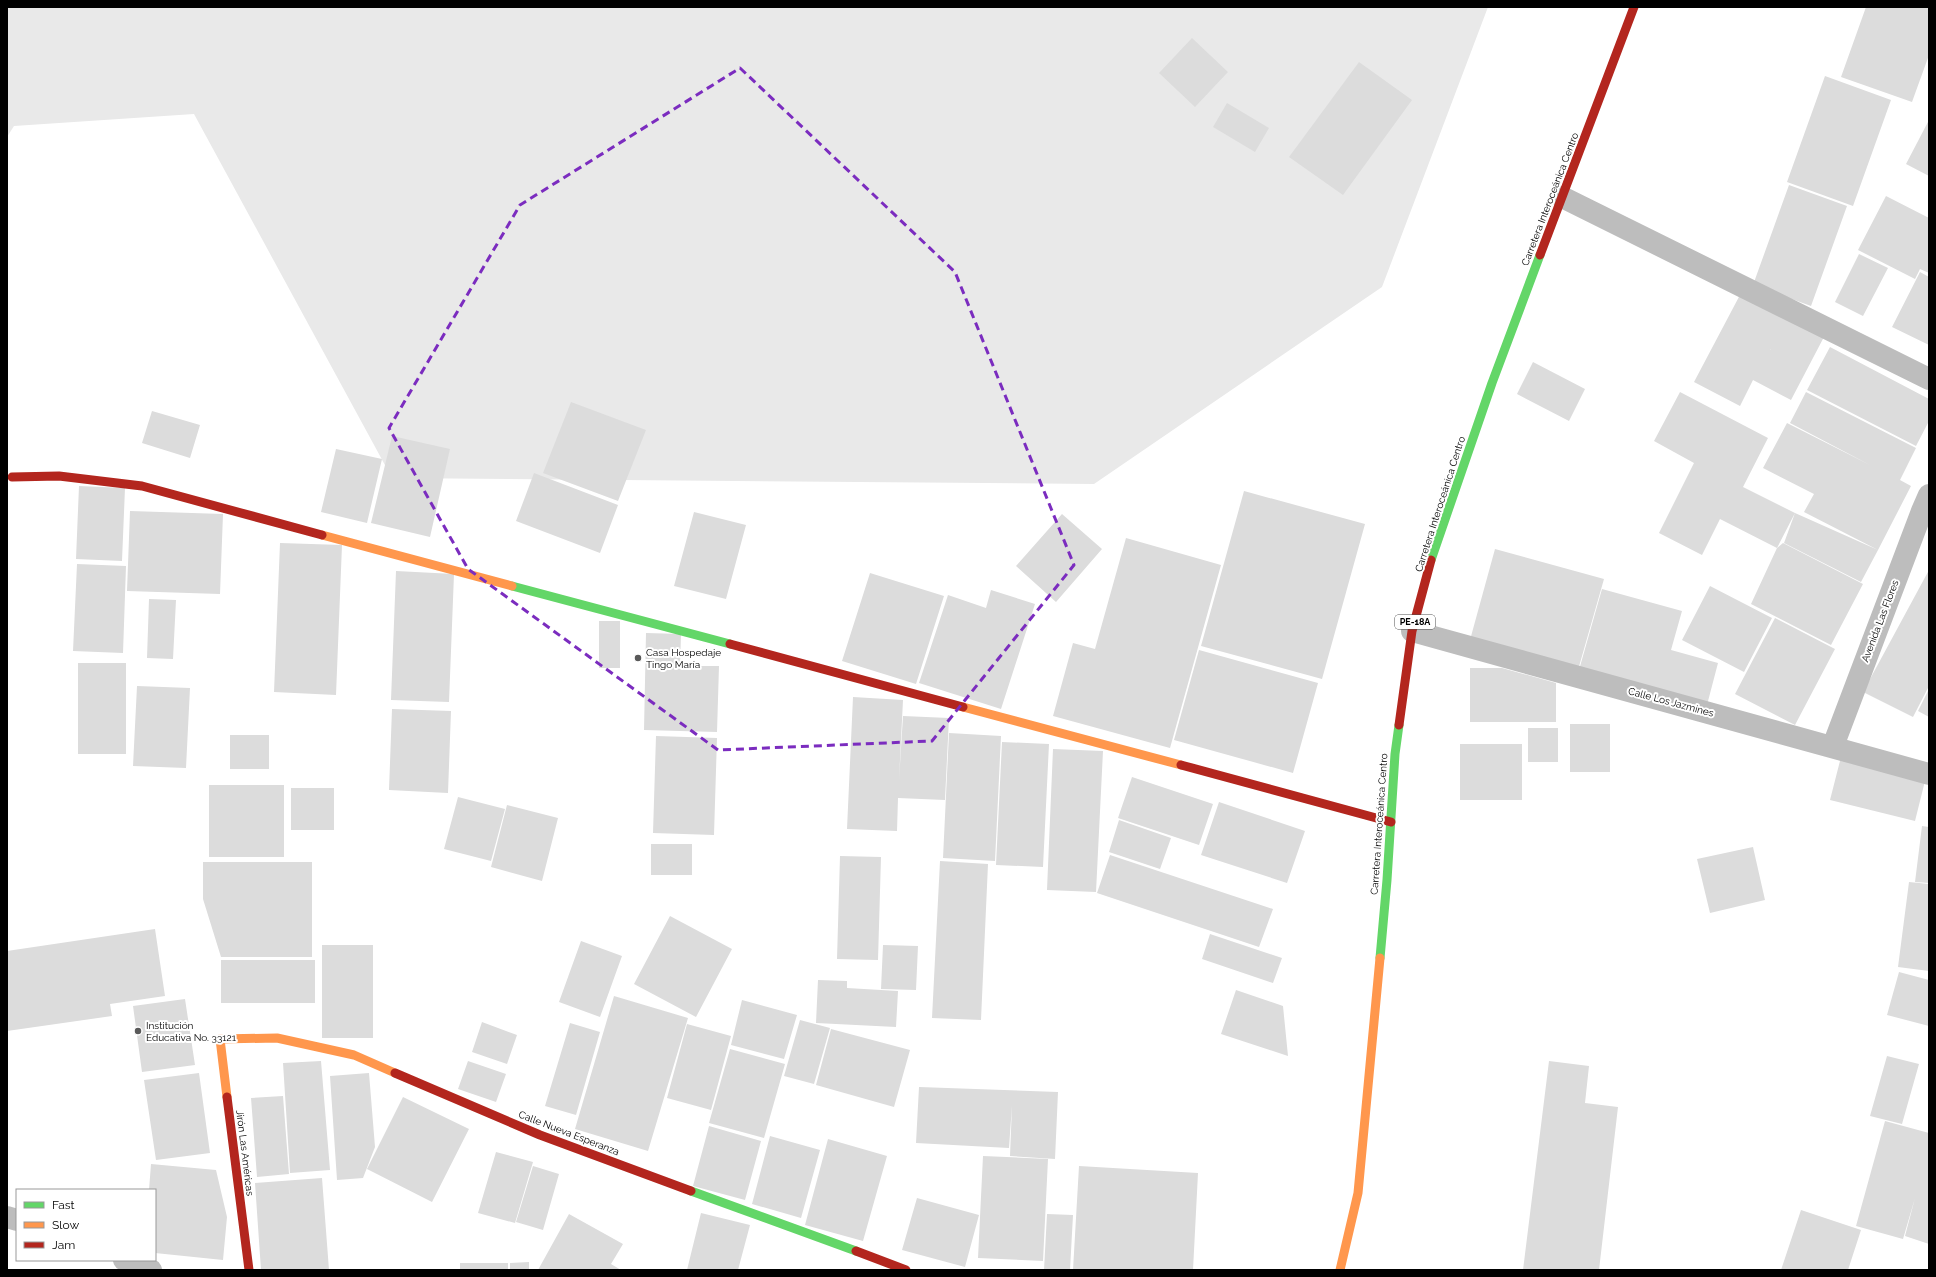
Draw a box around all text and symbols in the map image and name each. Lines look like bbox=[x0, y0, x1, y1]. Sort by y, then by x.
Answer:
street label: Carretera Interoceánica Centro bbox=[1519, 131, 1581, 267]
street label: Carretera Interoceánica Centro bbox=[1413, 435, 1467, 573]
street label: Avenida Las Flores bbox=[1859, 578, 1901, 664]
road number: PE-18A bbox=[1395, 615, 1435, 629]
place label: Casa Hospedaje Tingo María bbox=[646, 647, 721, 670]
marker: Casa Hospedaje Tingo María bbox=[633, 653, 643, 663]
street label: Calle Los Jazmines bbox=[1627, 685, 1715, 719]
street label: Carretera Interoceánica Centro bbox=[1369, 753, 1389, 895]
place label: Institución Educativa No. 33121 bbox=[146, 1020, 237, 1043]
marker: Institución Educativa No. 33121 bbox=[133, 1026, 143, 1036]
street label: Jirón Las Américas bbox=[234, 1109, 256, 1197]
street label: Calle Nueva Esperanza bbox=[517, 1109, 621, 1157]
legend bbox=[16, 1189, 156, 1261]
text: Fast bbox=[52, 1198, 75, 1212]
text: Slow bbox=[52, 1218, 79, 1232]
text: Jam bbox=[52, 1238, 75, 1252]

